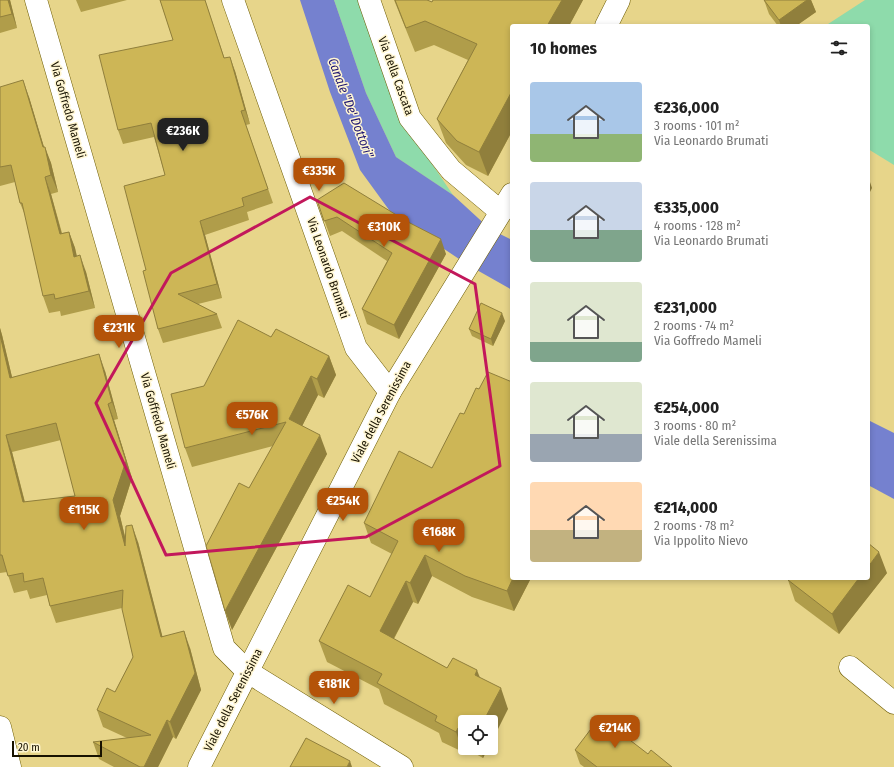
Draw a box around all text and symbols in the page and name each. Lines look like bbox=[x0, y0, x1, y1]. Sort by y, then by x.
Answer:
street label: Via della Cascata bbox=[375, 35, 417, 117]
icon: filters bbox=[828, 37, 850, 59]
text: 10 homes bbox=[530, 38, 597, 59]
water label: Canale "De' Dottori" bbox=[325, 56, 377, 160]
street label: Via Goffredo Mameli bbox=[48, 60, 88, 160]
text: €236,000 bbox=[654, 97, 719, 118]
icon: home bbox=[562, 98, 610, 146]
pin: €236K bbox=[155, 118, 211, 152]
text: 3 rooms · 101 m² bbox=[654, 118, 739, 133]
text: €236K bbox=[166, 123, 200, 138]
text: Via Leonardo Brumati bbox=[654, 133, 769, 148]
pin: €335K bbox=[291, 158, 347, 192]
text: €335K bbox=[302, 163, 336, 178]
text: €335,000 bbox=[654, 197, 719, 218]
icon: home bbox=[562, 198, 610, 246]
pin: €310K bbox=[356, 214, 412, 248]
street label: Via Leonardo Brumati bbox=[304, 216, 352, 320]
text: 4 rooms · 128 m² bbox=[654, 218, 741, 233]
text: €310K bbox=[367, 219, 401, 234]
text: Via Leonardo Brumati bbox=[654, 233, 769, 248]
text: €231,000 bbox=[654, 297, 717, 318]
icon: home bbox=[562, 298, 610, 346]
pin: €231K bbox=[91, 315, 147, 349]
text: 2 rooms · 74 m² bbox=[654, 318, 734, 333]
text: €231K bbox=[103, 320, 135, 335]
text: Via Goffredo Mameli bbox=[654, 333, 762, 348]
street label: Viale della Serenissima bbox=[348, 359, 414, 465]
street label: Via Goffredo Mameli bbox=[138, 371, 178, 471]
text: €254,000 bbox=[654, 397, 719, 418]
icon: home bbox=[562, 398, 610, 446]
pin: €576K bbox=[224, 402, 280, 436]
text: €576K bbox=[236, 407, 268, 422]
text: 3 rooms · 80 m² bbox=[654, 418, 736, 433]
text: Viale della Serenissima bbox=[654, 433, 777, 448]
pin: €254K bbox=[315, 488, 371, 522]
text: €254K bbox=[326, 493, 360, 508]
pin: €115K bbox=[56, 497, 112, 531]
text: €214,000 bbox=[654, 497, 718, 518]
icon: home bbox=[562, 498, 610, 546]
text: €115K bbox=[68, 502, 100, 517]
text: 2 rooms · 78 m² bbox=[654, 518, 734, 533]
pin: €168K bbox=[411, 519, 467, 553]
text: €168K bbox=[422, 524, 456, 539]
text: Via Ippolito Nievo bbox=[654, 533, 748, 548]
street label: Viale della Serenissima bbox=[201, 646, 265, 754]
pin: €181K bbox=[306, 671, 362, 705]
text: €181K bbox=[318, 676, 350, 691]
map controls bbox=[458, 715, 498, 755]
button: locate bbox=[458, 715, 498, 755]
pin: €214K bbox=[587, 715, 643, 749]
text: €214K bbox=[599, 720, 631, 735]
scale bar bbox=[12, 739, 102, 758]
text: 20 m bbox=[18, 741, 40, 754]

